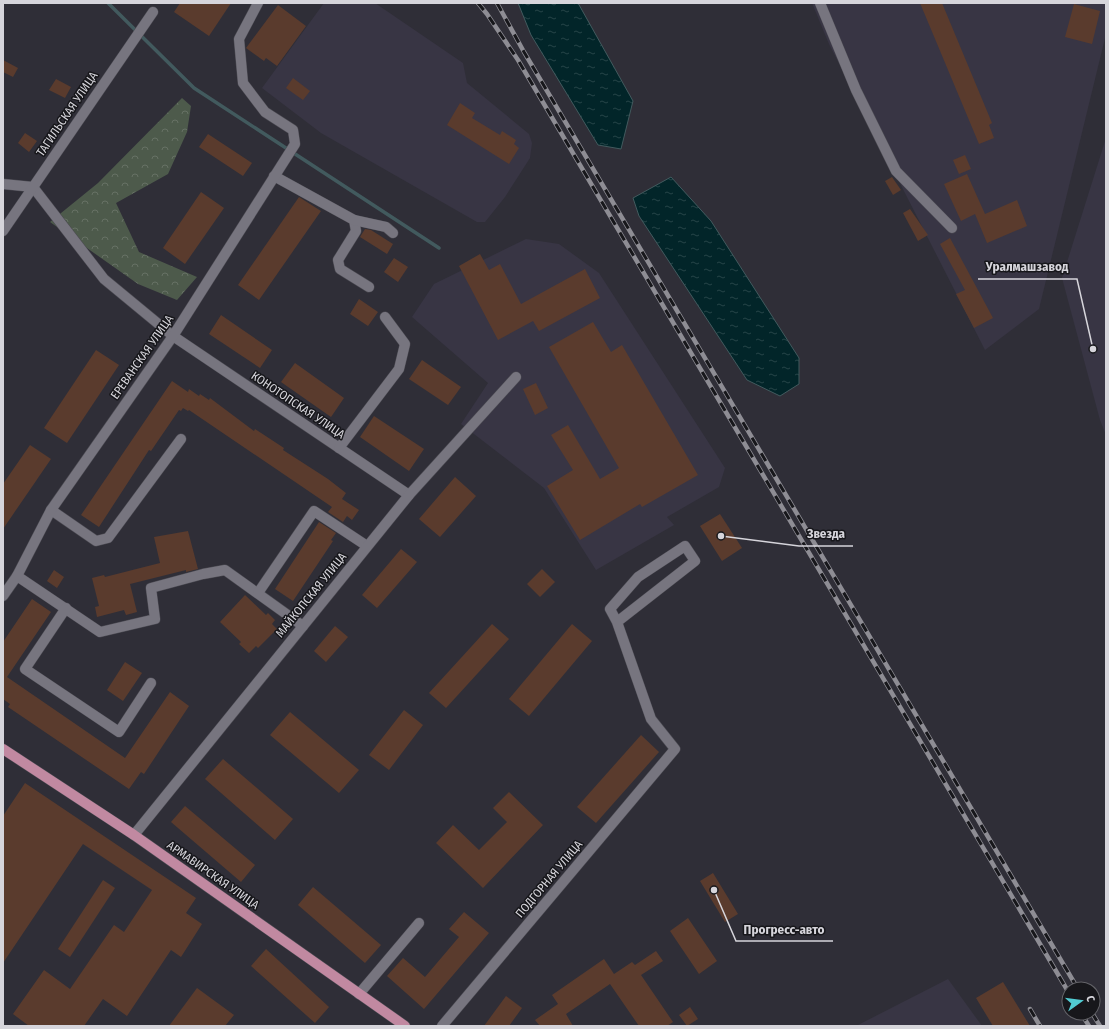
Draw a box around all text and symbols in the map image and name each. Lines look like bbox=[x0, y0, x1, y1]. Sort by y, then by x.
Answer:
street label: ТАГИЛЬСКАЯ УЛИЦА bbox=[33, 68, 101, 159]
callout: Уралмашзавод bbox=[978, 254, 1077, 279]
text: Уралмашзавод bbox=[985, 259, 1069, 274]
street label: ЕРЕВАНСКАЯ УЛИЦА bbox=[108, 312, 177, 402]
street label: КОНОТОПСКАЯ УЛИЦА bbox=[249, 369, 348, 442]
callout: Звезда bbox=[799, 521, 853, 546]
text: Звезда bbox=[806, 526, 846, 541]
street label: МАЙКОПСКАЯ УЛИЦА bbox=[272, 549, 350, 640]
street label: ПОДГОРНАЯ УЛИЦА bbox=[513, 837, 586, 920]
street label: АРМАВИРСКАЯ УЛИЦА bbox=[164, 838, 262, 912]
callout: Прогресс-авто bbox=[736, 916, 833, 941]
text: Прогресс-авто bbox=[744, 922, 824, 937]
north arrow bbox=[1061, 981, 1101, 1021]
text: С bbox=[1083, 994, 1097, 1003]

